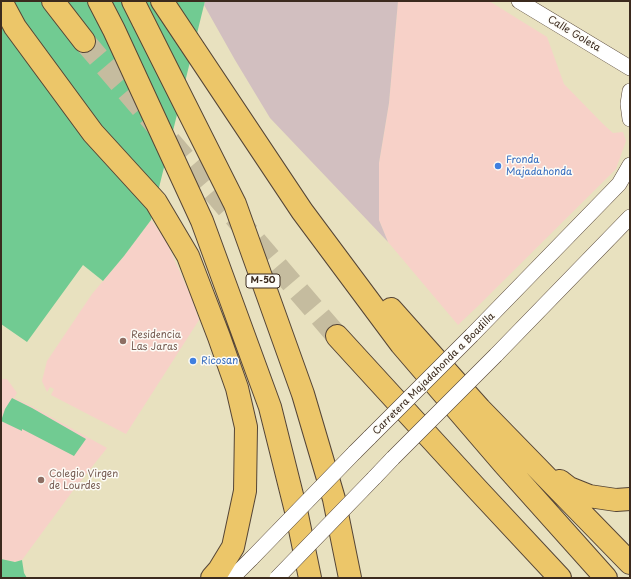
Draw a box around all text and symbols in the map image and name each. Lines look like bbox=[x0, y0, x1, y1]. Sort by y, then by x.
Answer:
street label: Calle Goleta bbox=[545, 13, 603, 55]
place label: Fronda Majadahonda bbox=[506, 154, 572, 178]
marker: Fronda Majadahonda bbox=[493, 161, 503, 171]
road number: M-50 bbox=[246, 274, 280, 288]
street label: Carretera Majadahonda a Boadilla bbox=[370, 310, 498, 438]
place label: Residencia Las Jaras bbox=[131, 329, 181, 352]
marker: Residencia Las Jaras bbox=[118, 336, 128, 346]
place label: Ricosan bbox=[201, 355, 238, 367]
marker: Ricosan bbox=[188, 356, 198, 366]
place label: Colegio Virgen de Lourdes bbox=[49, 468, 118, 492]
marker: Colegio Virgen de Lourdes bbox=[36, 475, 46, 485]

